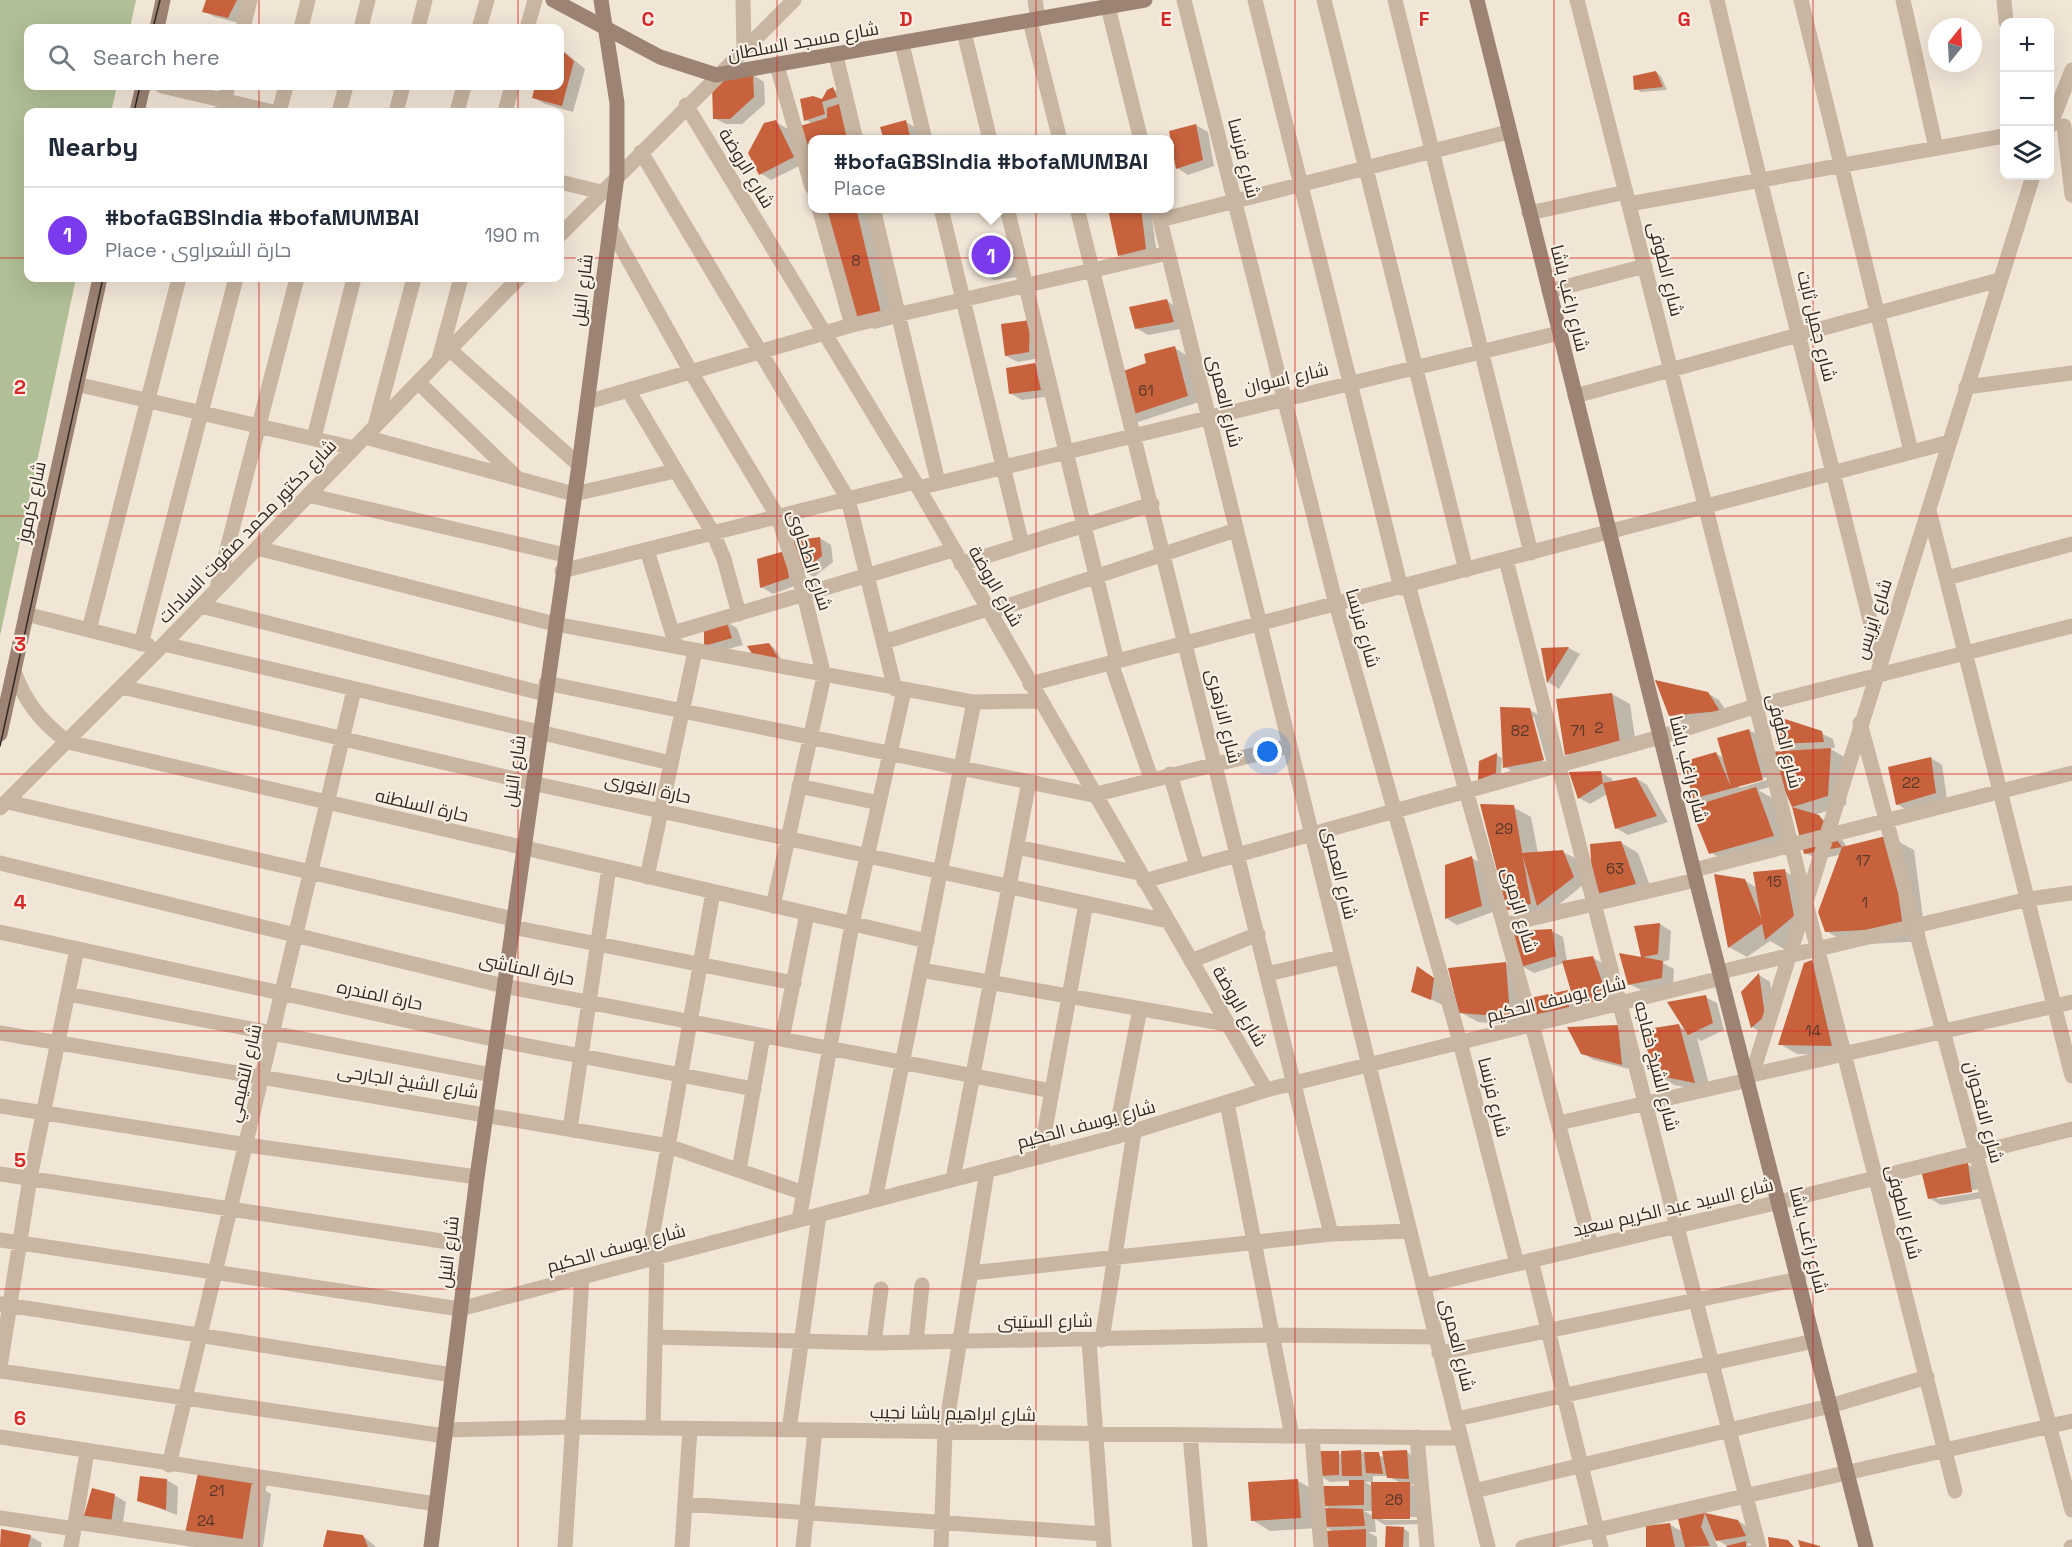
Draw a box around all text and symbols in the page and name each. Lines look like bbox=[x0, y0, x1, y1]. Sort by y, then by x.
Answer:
text: C bbox=[642, 6, 655, 32]
text: D bbox=[899, 6, 913, 32]
text: E bbox=[1160, 6, 1172, 32]
text: F bbox=[1419, 6, 1430, 32]
text: G bbox=[1677, 6, 1691, 32]
street label: شارع مسجد السلطان bbox=[726, 16, 881, 67]
north arrow bbox=[1928, 18, 1982, 72]
map controls bbox=[2000, 18, 2054, 180]
button: + bbox=[2000, 18, 2054, 72]
search box bbox=[24, 24, 564, 90]
icon: search bbox=[45, 41, 78, 74]
text: Search here bbox=[93, 43, 220, 71]
button: − bbox=[2000, 72, 2054, 126]
street label: شارع فرنسا bbox=[1222, 116, 1265, 201]
street label: شارع الروضة bbox=[713, 124, 780, 213]
button: layers bbox=[2000, 126, 2054, 180]
text: Nearby bbox=[48, 130, 138, 164]
popup bbox=[808, 135, 1174, 213]
text: #bofaGBSIndia #bofaMUMBAI bbox=[834, 147, 1148, 175]
text: Place bbox=[834, 175, 886, 201]
text: #bofaGBSIndia #bofaMUMBAI bbox=[105, 203, 419, 231]
street label: شارع الطوفى bbox=[1642, 219, 1689, 319]
text: 1 bbox=[63, 222, 72, 248]
text: 190 m bbox=[484, 222, 540, 248]
pin: 1 bbox=[972, 232, 1010, 278]
text: Place · حارة الشعراوى bbox=[105, 237, 291, 263]
street label: شارع راغب باشا bbox=[1545, 242, 1594, 354]
house number: 8 bbox=[851, 251, 861, 270]
street label: شارع النيل bbox=[566, 253, 599, 327]
street label: شارع جميل ثابت bbox=[1791, 268, 1842, 384]
street label: شارع العمرى bbox=[1201, 352, 1248, 450]
street label: شارع اسوان bbox=[1241, 357, 1331, 400]
text: 2 bbox=[14, 374, 26, 400]
house number: 61 bbox=[1138, 381, 1154, 400]
street label: شارع دكتور محمد صفوت السادات bbox=[153, 434, 342, 629]
street label: شارع كرموز bbox=[11, 459, 52, 546]
street label: شارع الطحاوى bbox=[782, 507, 837, 614]
street label: شارع الروضة bbox=[963, 541, 1028, 631]
street label: شارع ايزيس bbox=[1849, 576, 1898, 662]
street label: شارع فرنسا bbox=[1340, 586, 1385, 671]
text: 3 bbox=[14, 631, 26, 657]
street label: شارع الازهرى bbox=[1200, 666, 1247, 766]
street label: شارع الطوفى bbox=[1761, 691, 1808, 791]
street label: شارع راغب باشا bbox=[1664, 713, 1713, 825]
house number: 2 bbox=[1594, 718, 1604, 737]
house number: 82 bbox=[1511, 721, 1529, 740]
house number: 71 bbox=[1571, 721, 1585, 740]
street label: شارع النيل bbox=[498, 734, 531, 809]
your location bbox=[1253, 737, 1282, 766]
street label: حارة الغورى bbox=[603, 768, 693, 808]
house number: 22 bbox=[1902, 773, 1920, 792]
street label: حارة السلطنه bbox=[373, 783, 471, 827]
house number: 29 bbox=[1495, 819, 1513, 838]
street label: شارع العمرى bbox=[1316, 824, 1363, 922]
house number: 17 bbox=[1856, 851, 1870, 870]
house number: 63 bbox=[1606, 859, 1624, 878]
street label: شارع الزمرى bbox=[1496, 865, 1543, 956]
house number: 15 bbox=[1766, 872, 1782, 891]
text: 4 bbox=[14, 889, 27, 915]
house number: 1 bbox=[1862, 893, 1868, 912]
street label: حارة المناشى bbox=[477, 948, 577, 990]
street label: شارع الروضة bbox=[1207, 961, 1272, 1051]
street label: شارع يوسف الحكيم bbox=[1484, 971, 1628, 1028]
street label: حارة المندره bbox=[335, 975, 425, 1015]
street label: شارع الشيخ خفاجه bbox=[1629, 999, 1684, 1134]
house number: 14 bbox=[1805, 1021, 1821, 1040]
street label: شارع التميمي bbox=[222, 1022, 269, 1125]
street label: شارع فرنسا bbox=[1472, 1055, 1515, 1140]
street label: شارع الشيخ الجارحى bbox=[336, 1058, 480, 1104]
street label: شارع الاقحوان bbox=[1958, 1058, 2009, 1166]
street label: شارع يوسف الحكيم bbox=[1014, 1094, 1158, 1155]
text: 5 bbox=[14, 1147, 26, 1173]
street label: شارع الطوفى bbox=[1880, 1162, 1927, 1262]
street label: شارع السيد عبد الكريم سعيد bbox=[1570, 1173, 1776, 1242]
street label: شارع راغب باشا bbox=[1784, 1184, 1833, 1296]
street label: شارع النيل bbox=[432, 1215, 465, 1289]
street label: شارع يوسف الحكيم bbox=[544, 1218, 688, 1279]
street label: شارع العمرى bbox=[1434, 1296, 1481, 1394]
street label: شارع الستينى bbox=[997, 1309, 1093, 1334]
street label: شارع ابراهيم باشا نجيب bbox=[870, 1400, 1036, 1427]
text: 6 bbox=[14, 1405, 26, 1431]
house number: 21 bbox=[209, 1481, 225, 1500]
house number: 26 bbox=[1385, 1490, 1403, 1509]
house number: 24 bbox=[197, 1511, 215, 1530]

